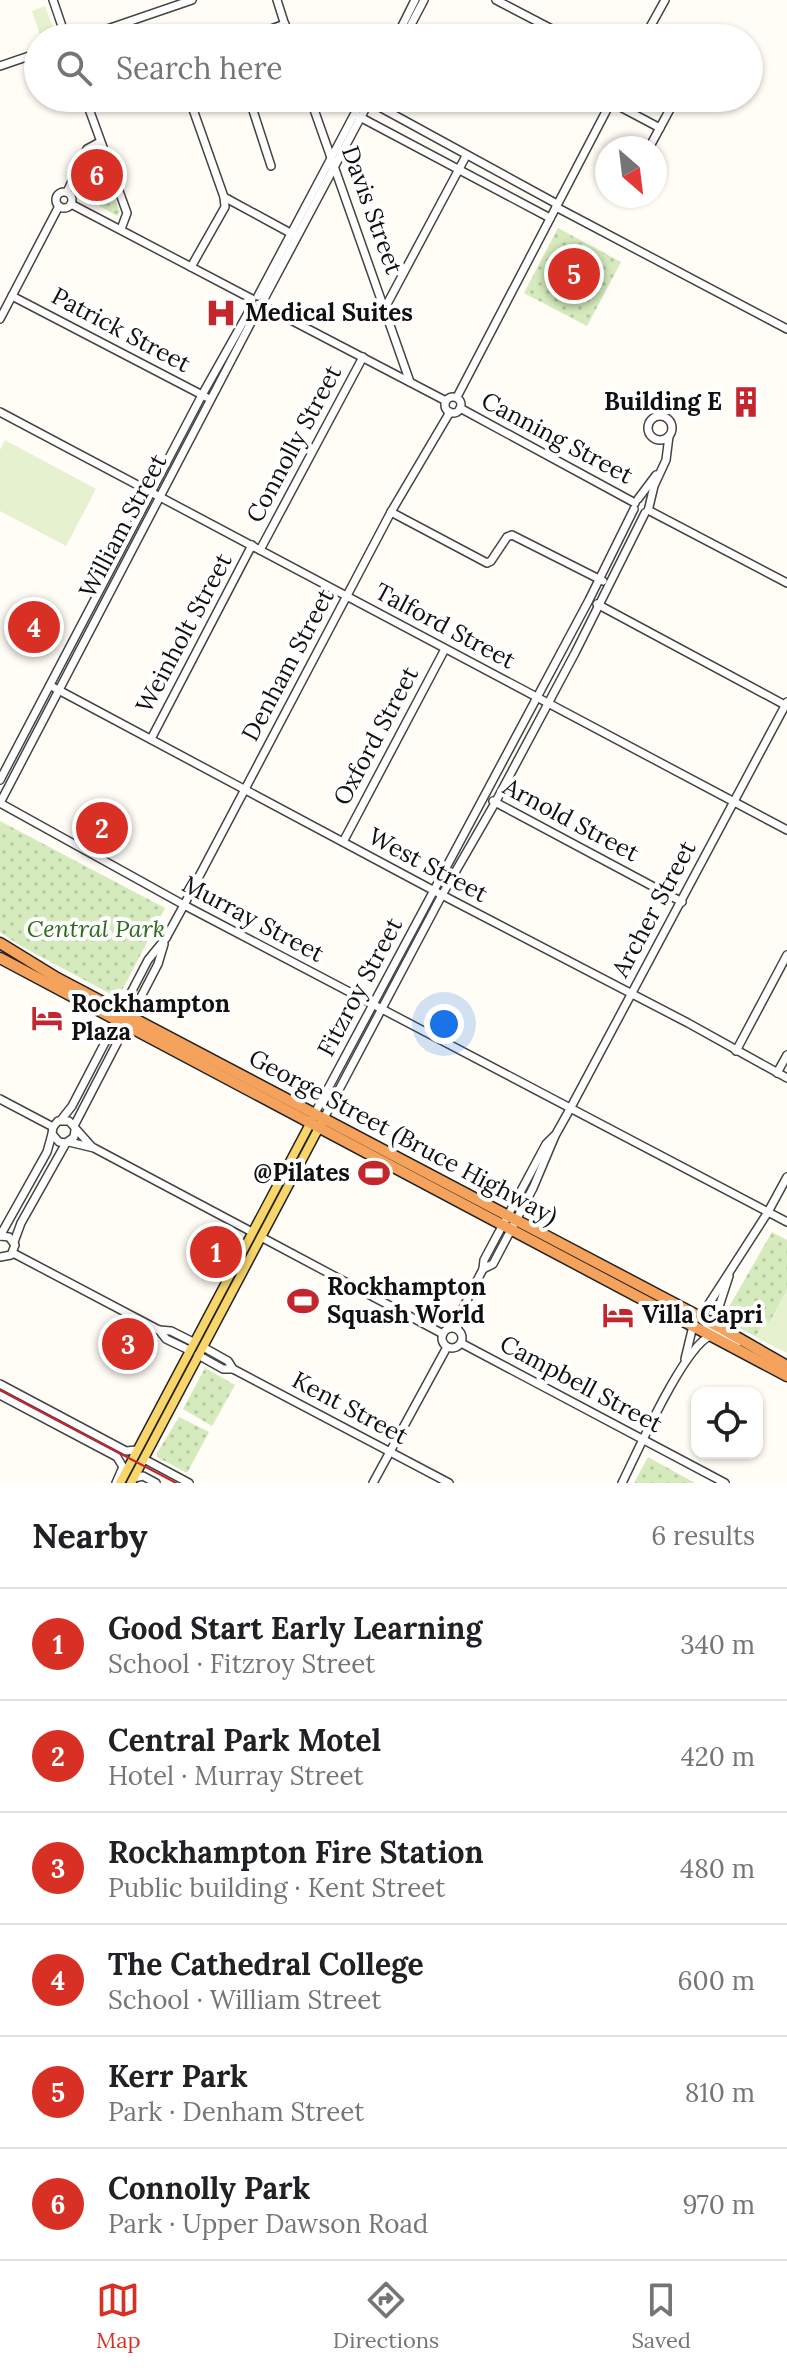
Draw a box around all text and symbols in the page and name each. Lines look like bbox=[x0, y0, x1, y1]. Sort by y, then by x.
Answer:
search box bbox=[24, 24, 763, 112]
icon: search bbox=[52, 46, 96, 90]
text: Search here bbox=[116, 49, 283, 87]
north arrow bbox=[595, 136, 667, 208]
street label: Davis Street bbox=[335, 141, 410, 279]
pin: 6 bbox=[71, 145, 123, 205]
pin: 5 bbox=[548, 244, 600, 304]
street label: Patrick Street bbox=[46, 280, 197, 379]
hospital icon: Medical Suites bbox=[204, 296, 238, 330]
place label: Medical Suites bbox=[245, 297, 413, 328]
street label: Connolly Street bbox=[239, 359, 348, 528]
street label: Canning Street bbox=[476, 385, 639, 491]
building icon: Building E bbox=[729, 385, 763, 419]
place label: Building E bbox=[604, 386, 722, 417]
street label: William Street bbox=[72, 448, 174, 603]
street label: Weinholt Street bbox=[129, 547, 239, 718]
street label: Talford Street bbox=[370, 576, 521, 676]
street label: Denham Street bbox=[234, 583, 341, 746]
pin: 4 bbox=[8, 597, 60, 657]
street label: Oxford Street bbox=[326, 661, 425, 810]
street label: Arnold Street bbox=[497, 770, 645, 869]
pin: 2 bbox=[76, 798, 128, 858]
street label: West Street bbox=[363, 820, 494, 909]
street label: Archer Street bbox=[604, 835, 703, 983]
street label: Murray Street bbox=[177, 868, 330, 969]
street label: Fitzroy Street bbox=[310, 911, 409, 1061]
park label: Central Park bbox=[27, 913, 165, 944]
place label: Rockhampton Plaza bbox=[71, 988, 230, 1047]
hotel icon: Rockhampton Plaza bbox=[30, 1001, 64, 1035]
your location bbox=[424, 1004, 464, 1044]
street label: George Street (Bruce Highway) bbox=[244, 1042, 563, 1231]
sports icon: @Pilates bbox=[357, 1156, 391, 1190]
place label: @Pilates bbox=[253, 1157, 350, 1188]
pin: 1 bbox=[190, 1222, 242, 1282]
place label: Rockhampton Squash World bbox=[327, 1271, 486, 1330]
sports icon: Rockhampton Squash World bbox=[286, 1284, 320, 1318]
hotel icon: Villa Capri bbox=[601, 1298, 635, 1332]
place label: Villa Capri bbox=[642, 1299, 763, 1330]
pin: 3 bbox=[102, 1314, 154, 1374]
street label: Campbell Street bbox=[495, 1328, 668, 1440]
street label: Kent Street bbox=[287, 1364, 414, 1451]
map controls bbox=[691, 1387, 763, 1459]
button: locate bbox=[691, 1387, 763, 1459]
text: Nearby bbox=[32, 1514, 148, 1557]
text: 6 results bbox=[651, 1519, 755, 1552]
text: Good Start Early Learning bbox=[108, 1609, 482, 1647]
text: 1 bbox=[53, 1628, 63, 1661]
text: 340 m bbox=[680, 1628, 755, 1661]
text: School · Fitzroy Street bbox=[108, 1647, 375, 1680]
text: Central Park Motel bbox=[108, 1721, 381, 1759]
text: 2 bbox=[51, 1740, 65, 1773]
text: 420 m bbox=[681, 1740, 755, 1773]
text: Hotel · Murray Street bbox=[108, 1759, 363, 1792]
text: Rockhampton Fire Station bbox=[108, 1833, 484, 1871]
text: 3 bbox=[51, 1852, 65, 1885]
text: 480 m bbox=[680, 1852, 755, 1885]
text: Public building · Kent Street bbox=[108, 1871, 445, 1904]
text: The Cathedral College bbox=[108, 1945, 424, 1983]
text: 4 bbox=[51, 1964, 65, 1997]
text: 600 m bbox=[678, 1964, 755, 1997]
text: School · William Street bbox=[108, 1983, 381, 2016]
text: Kerr Park bbox=[108, 2057, 248, 2095]
text: 5 bbox=[51, 2076, 65, 2109]
text: 810 m bbox=[685, 2076, 755, 2109]
text: Park · Denham Street bbox=[108, 2095, 364, 2128]
text: Connolly Park bbox=[108, 2169, 310, 2207]
text: 6 bbox=[51, 2188, 65, 2221]
text: 970 m bbox=[682, 2188, 755, 2221]
text: Park · Upper Dawson Road bbox=[108, 2207, 428, 2240]
tab: Map bbox=[96, 2278, 141, 2354]
tab: Directions bbox=[333, 2278, 439, 2354]
tab: Saved bbox=[631, 2278, 691, 2354]

